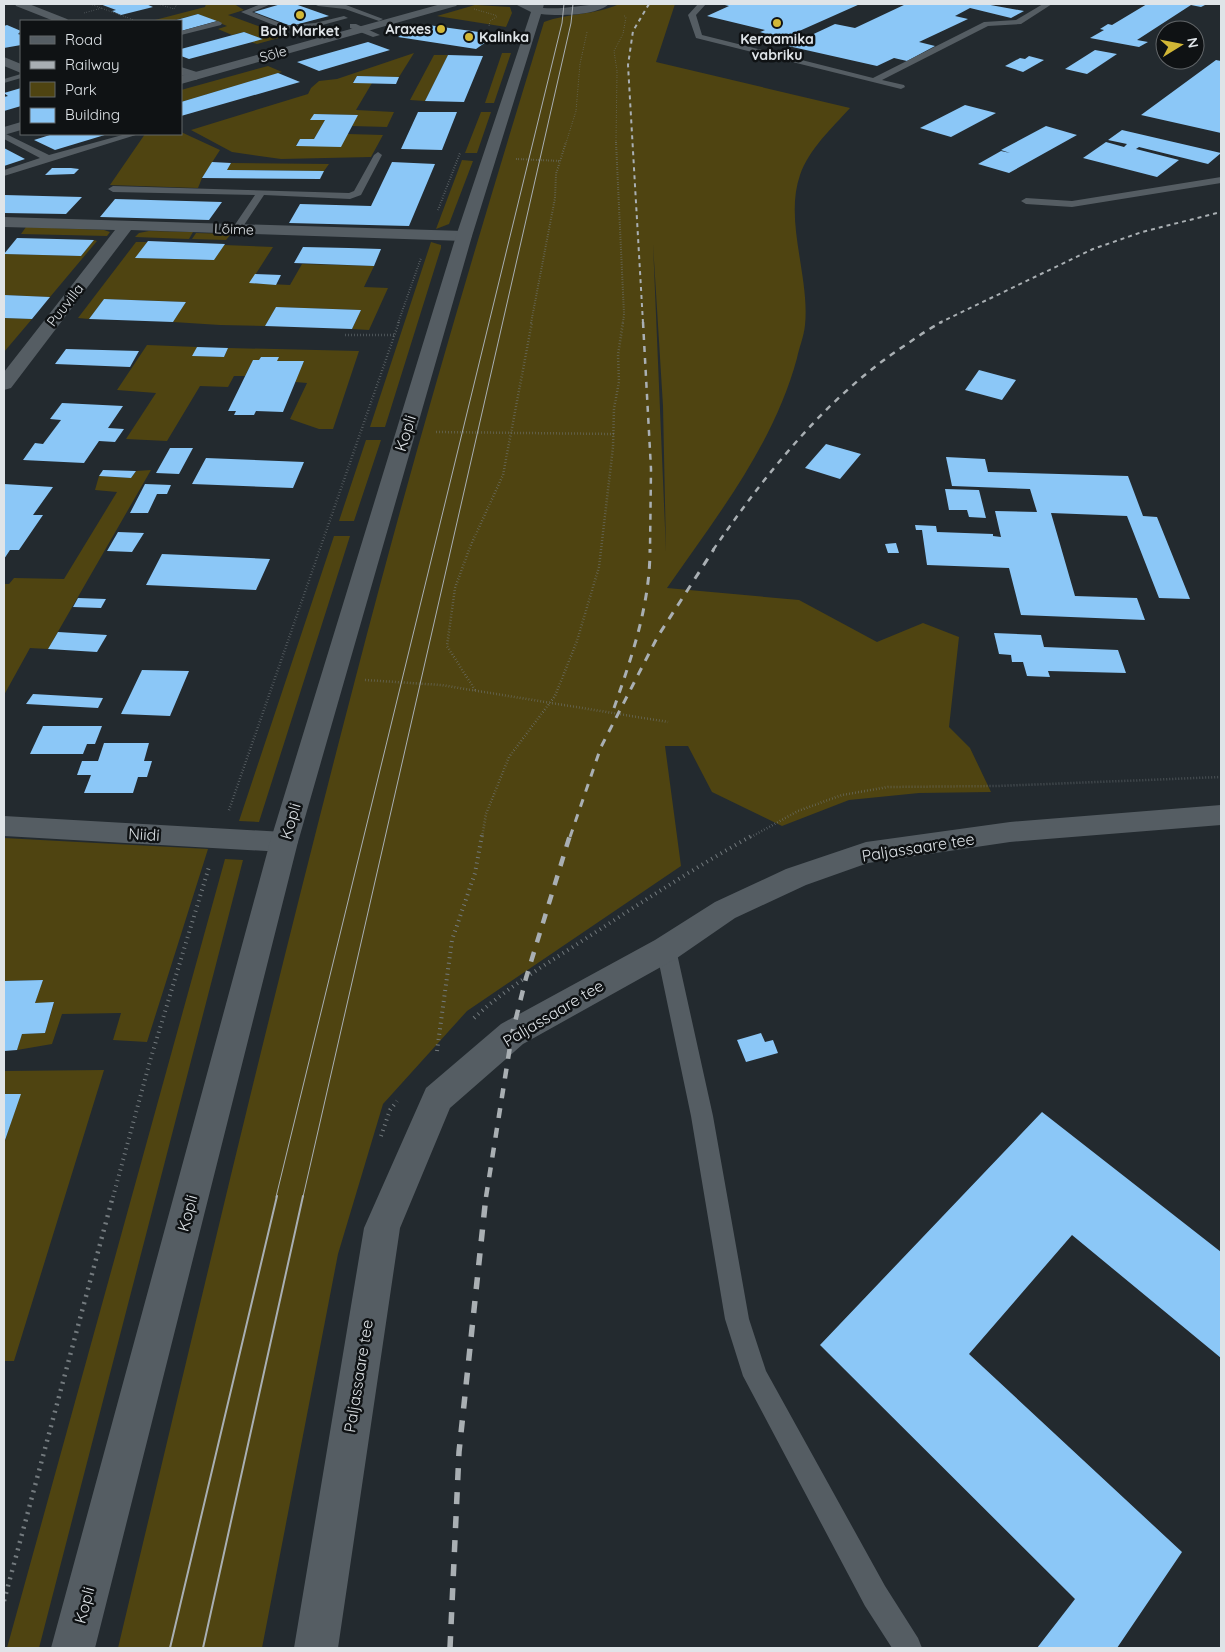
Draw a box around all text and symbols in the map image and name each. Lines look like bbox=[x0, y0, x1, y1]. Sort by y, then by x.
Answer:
marker: Bolt Market bbox=[294, 9, 306, 21]
marker: Keraamika vabriku bbox=[771, 17, 783, 29]
legend bbox=[20, 20, 182, 135]
place label: Araxes bbox=[386, 20, 431, 38]
north arrow bbox=[1155, 20, 1205, 70]
place label: Bolt Market bbox=[260, 22, 340, 40]
marker: Araxes bbox=[435, 23, 447, 35]
place label: Kalinka bbox=[479, 28, 529, 46]
text: Road bbox=[65, 30, 102, 49]
place label: Keraamika vabriku bbox=[740, 30, 814, 64]
marker: Kalinka bbox=[463, 31, 475, 43]
text: N bbox=[1183, 36, 1203, 49]
street label: Sõle bbox=[257, 42, 289, 66]
text: Railway bbox=[65, 55, 120, 74]
text: Park bbox=[65, 80, 97, 99]
text: Building bbox=[65, 105, 120, 124]
street label: Lõime bbox=[214, 219, 254, 239]
street label: Puuvilla bbox=[43, 280, 87, 330]
street label: Kopli bbox=[390, 412, 420, 454]
street label: Kopli bbox=[275, 800, 305, 842]
street label: Niidi bbox=[128, 823, 160, 845]
street label: Paljassaare tee bbox=[860, 828, 976, 866]
street label: Paljassaare tee bbox=[499, 975, 607, 1051]
street label: Kopli bbox=[173, 1193, 201, 1233]
street label: Paljassaare tee bbox=[339, 1318, 377, 1434]
street label: Kopli bbox=[70, 1585, 98, 1625]

